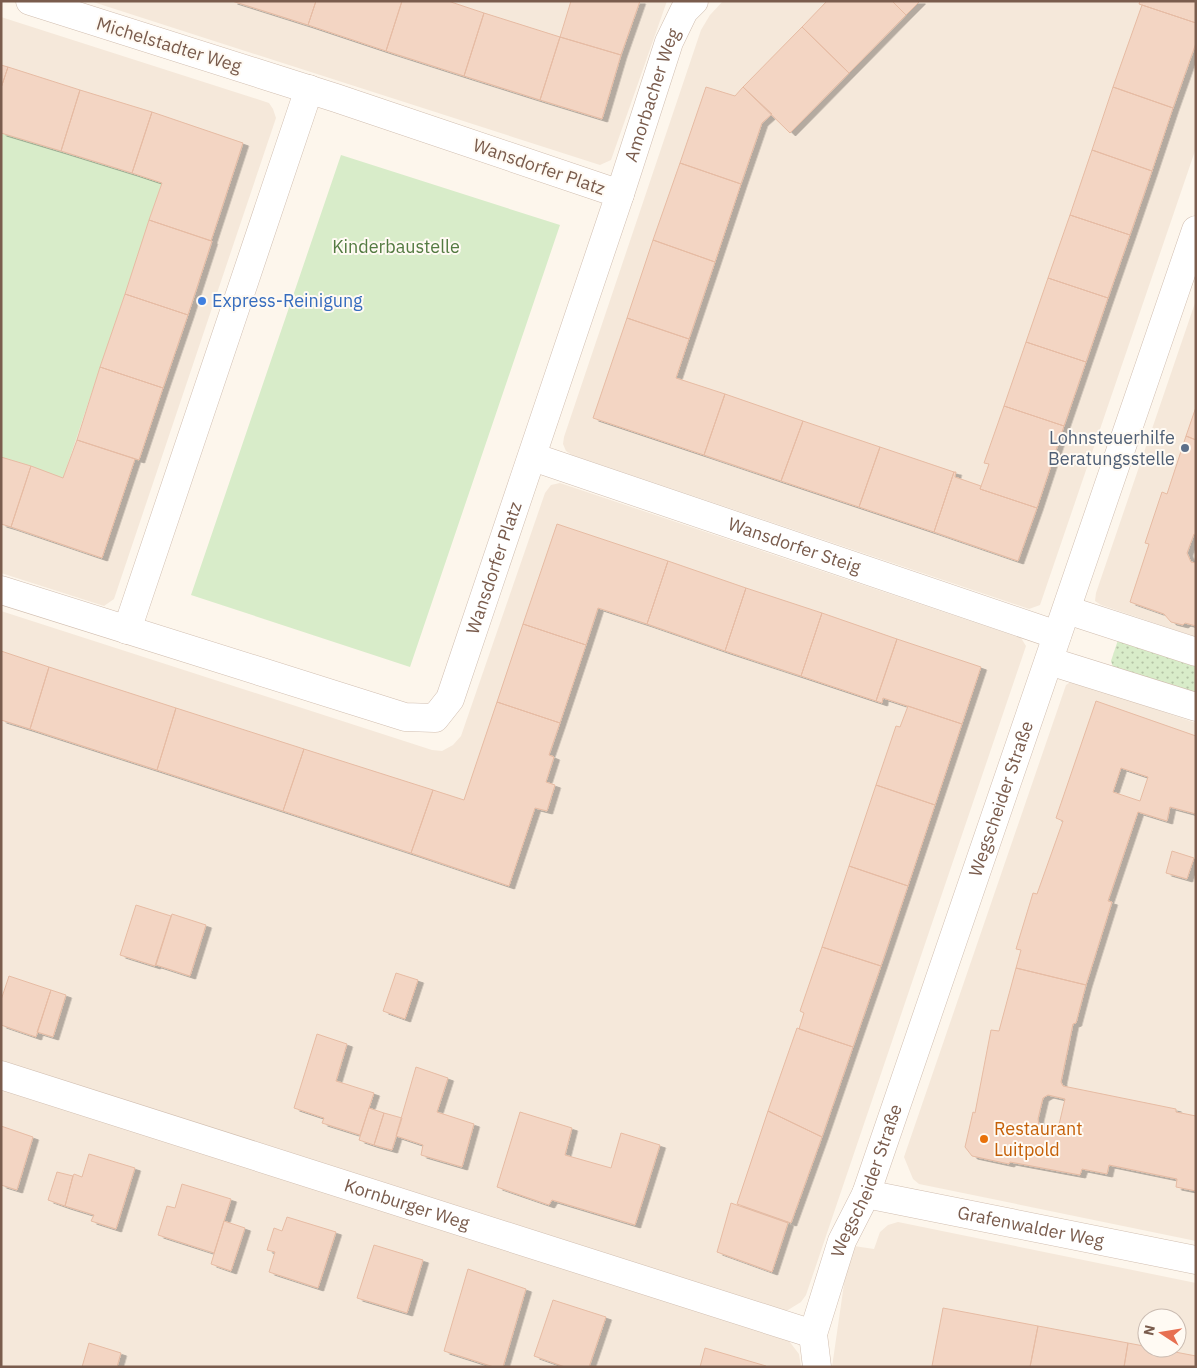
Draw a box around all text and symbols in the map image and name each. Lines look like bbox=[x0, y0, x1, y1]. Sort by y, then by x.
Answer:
street label: Michelstadter Weg bbox=[94, 12, 245, 78]
street label: Amorbacher Weg bbox=[619, 24, 685, 165]
street label: Wansdorfer Platz bbox=[470, 133, 608, 200]
park label: Kinderbaustelle bbox=[332, 235, 460, 258]
place label: Express-Reinigung bbox=[212, 289, 363, 312]
marker: Express-Reinigung bbox=[196, 295, 208, 307]
place label: Lohnsteuerhilfe Beratungsstelle bbox=[1048, 426, 1175, 470]
marker: Lohnsteuerhilfe Beratungsstelle bbox=[1179, 442, 1191, 454]
street label: Wansdorfer Platz bbox=[461, 499, 527, 637]
street label: Wansdorfer Steig bbox=[725, 512, 864, 579]
street label: Wegscheider Straße bbox=[963, 718, 1038, 880]
street label: Wegscheider Straße bbox=[826, 1101, 907, 1260]
place label: Restaurant Luitpold bbox=[994, 1117, 1083, 1161]
marker: Restaurant Luitpold bbox=[978, 1133, 990, 1145]
street label: Kornburger Weg bbox=[342, 1173, 473, 1235]
street label: Grafenwalder Weg bbox=[955, 1201, 1107, 1252]
north arrow bbox=[1137, 1308, 1187, 1358]
text: N bbox=[1139, 1323, 1159, 1337]

